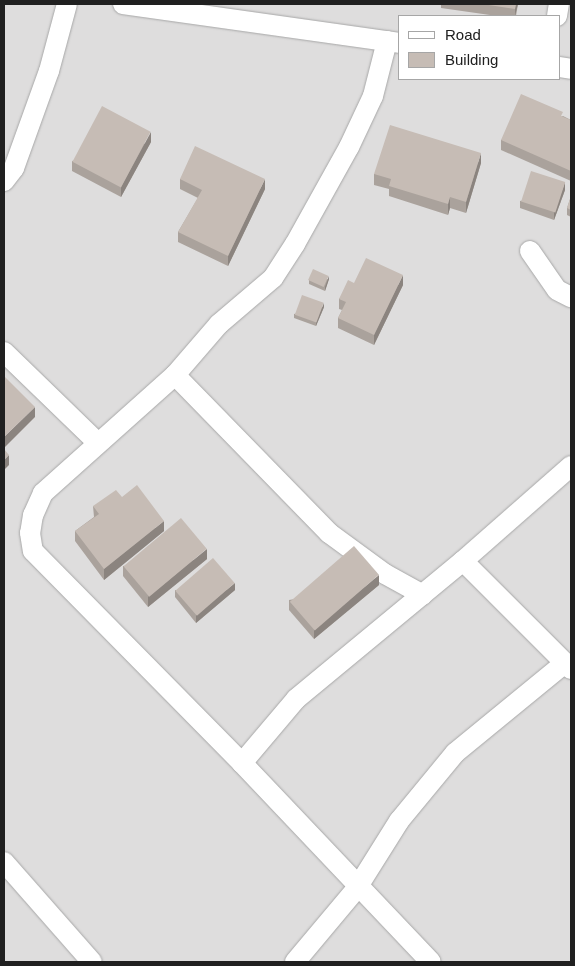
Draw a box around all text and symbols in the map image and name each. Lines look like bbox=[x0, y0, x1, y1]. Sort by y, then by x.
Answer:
legend bbox=[398, 15, 560, 80]
text: Road bbox=[445, 26, 481, 43]
text: Building bbox=[445, 51, 498, 68]

